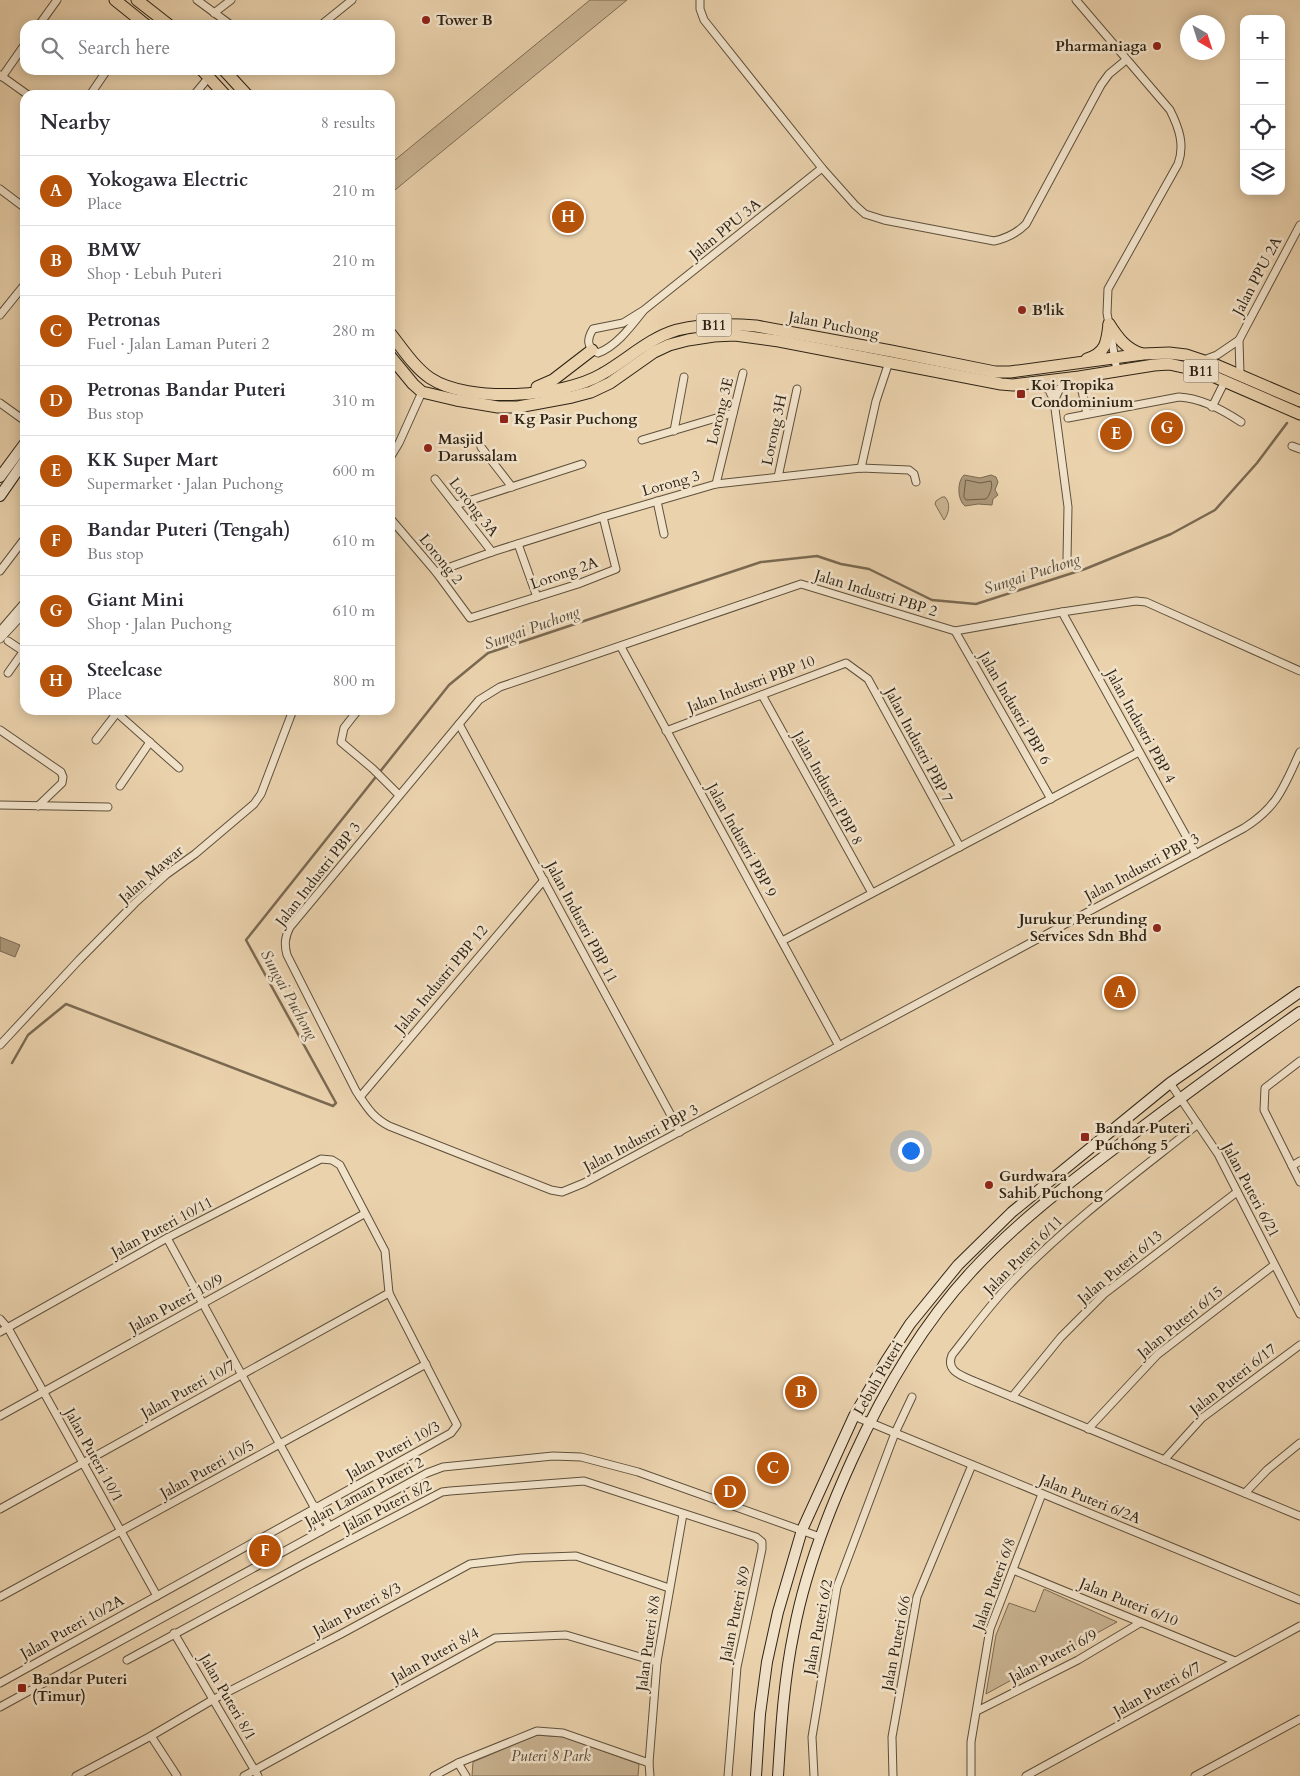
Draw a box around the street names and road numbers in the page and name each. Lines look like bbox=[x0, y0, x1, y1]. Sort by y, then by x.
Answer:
street label: Jalan PPU 3A bbox=[683, 194, 765, 265]
street label: Jalan PPU 2A bbox=[1227, 233, 1286, 321]
street label: Jalan Puchong bbox=[785, 306, 881, 344]
road number: B11 bbox=[696, 314, 732, 336]
road number: B11 bbox=[1184, 360, 1218, 382]
street label: Lorong 3E bbox=[702, 375, 738, 447]
street label: Lorong 3H bbox=[757, 392, 791, 467]
street label: Lorong 3 bbox=[640, 465, 702, 501]
street label: Lorong 3A bbox=[445, 473, 504, 541]
street label: Lorong 2 bbox=[415, 530, 468, 589]
street label: Lorong 2A bbox=[528, 552, 601, 594]
street label: Jalan Industri PBP 2 bbox=[810, 564, 940, 621]
street label: Jalan Industri PBP 6 bbox=[973, 646, 1056, 768]
street label: Jalan Industri PBP 10 bbox=[682, 650, 818, 718]
street label: Jalan Industri PBP 4 bbox=[1100, 664, 1181, 787]
street label: Jalan Industri PBP 7 bbox=[879, 682, 958, 806]
street label: Jalan Industri PBP 8 bbox=[787, 726, 868, 849]
street label: Jalan Industri PBP 9 bbox=[701, 778, 782, 901]
street label: Jalan Industri PBP 3 bbox=[270, 818, 365, 932]
street label: Jalan Industri PBP 3 bbox=[1079, 828, 1203, 907]
street label: Jalan Mawar bbox=[113, 840, 188, 909]
street label: Jalan Industri PBP 11 bbox=[541, 856, 623, 986]
street label: Jalan Industri PBP 12 bbox=[389, 921, 492, 1039]
street label: Jalan Industri PBP 3 bbox=[578, 1099, 702, 1178]
street label: Jalan Puteri 6/21 bbox=[1217, 1137, 1284, 1241]
street label: Jalan Puteri 10/11 bbox=[106, 1192, 216, 1263]
street label: Jalan Puteri 6/11 bbox=[977, 1211, 1067, 1301]
street label: Jalan Puteri 6/13 bbox=[1072, 1226, 1167, 1310]
street label: Jalan Puteri 10/9 bbox=[124, 1269, 227, 1338]
street label: Jalan Puteri 6/15 bbox=[1131, 1281, 1227, 1364]
street label: Lebuh Puteri bbox=[849, 1337, 907, 1419]
street label: Jalan Puteri 6/17 bbox=[1184, 1339, 1281, 1420]
street label: Jalan Puteri 10/7 bbox=[136, 1355, 239, 1424]
street label: Jalan Puteri 10/1 bbox=[59, 1403, 128, 1506]
street label: Jalan Puteri 10/3 bbox=[341, 1416, 444, 1485]
street label: Jalan Puteri 10/5 bbox=[155, 1435, 258, 1504]
street label: Jalan Laman Puteri 2 bbox=[299, 1452, 427, 1533]
street label: Jalan Puteri 6/2A bbox=[1034, 1469, 1144, 1529]
street label: Jalan Puteri 8/2 bbox=[337, 1475, 435, 1538]
street label: Jalan Puteri 6/8 bbox=[967, 1535, 1020, 1635]
street label: Jalan Puteri 8/9 bbox=[715, 1564, 755, 1665]
street label: Jalan Puteri 6/10 bbox=[1075, 1572, 1182, 1631]
street label: Jalan Puteri 8/3 bbox=[308, 1577, 405, 1642]
street label: Jalan Puteri 6/2 bbox=[799, 1577, 837, 1678]
street label: Jalan Puteri 10/2A bbox=[15, 1590, 128, 1665]
street label: Jalan Puteri 6/6 bbox=[877, 1593, 915, 1694]
street label: Jalan Puteri 8/8 bbox=[631, 1594, 665, 1694]
street label: Jalan Puteri 8/4 bbox=[386, 1623, 483, 1688]
street label: Jalan Puteri 6/9 bbox=[1004, 1624, 1101, 1689]
street label: Jalan Puteri 8/1 bbox=[194, 1648, 261, 1744]
street label: Jalan Puteri 6/7 bbox=[1108, 1657, 1205, 1722]

